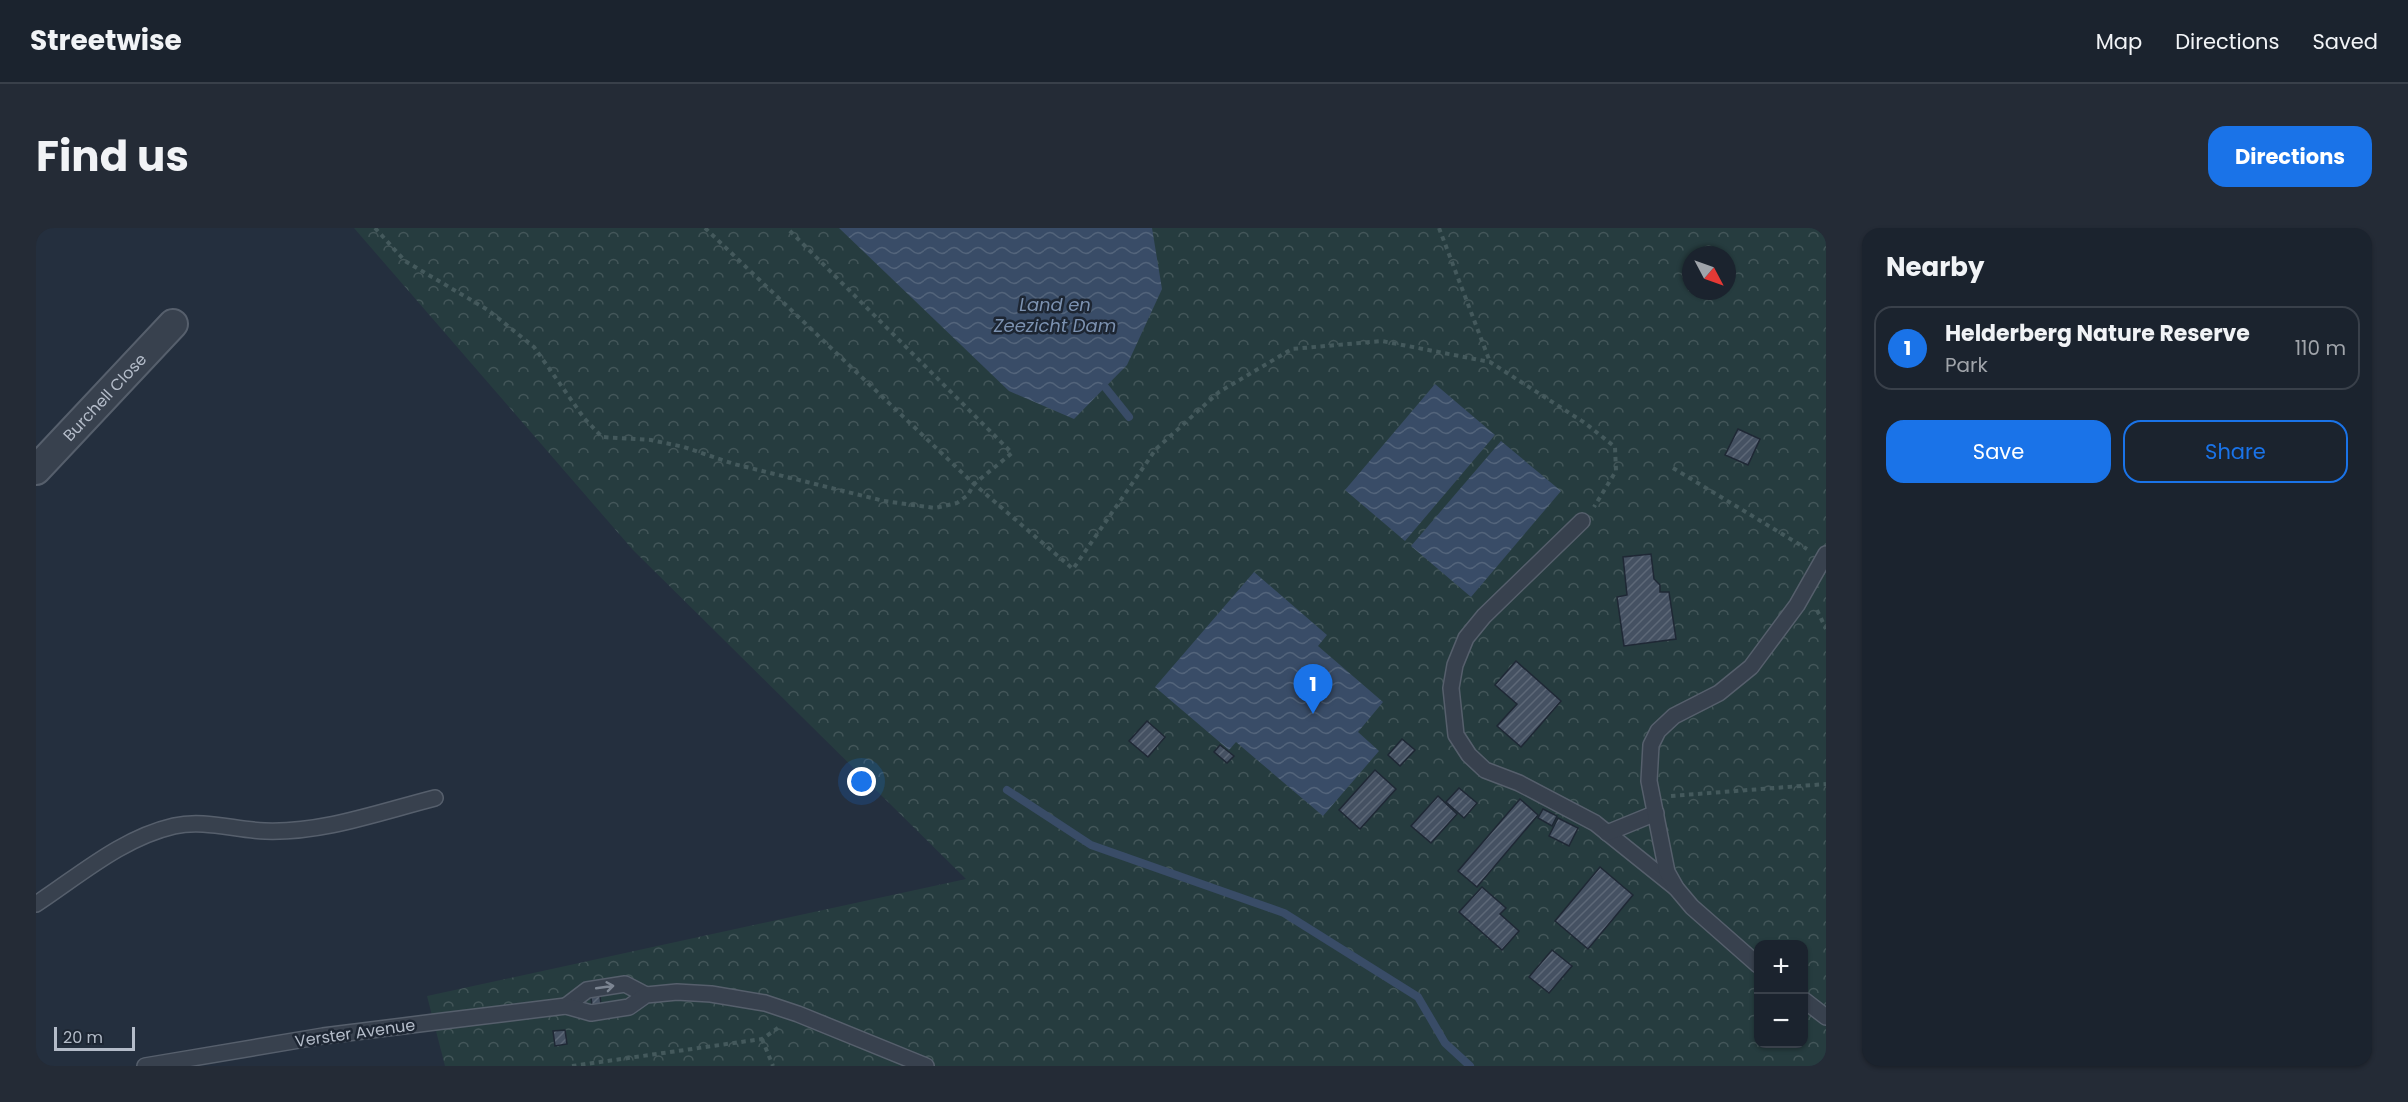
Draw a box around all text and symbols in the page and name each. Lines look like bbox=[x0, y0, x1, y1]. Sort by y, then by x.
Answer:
text: Streetwise bbox=[30, 21, 182, 60]
text: Map bbox=[2096, 27, 2142, 56]
text: Directions bbox=[2175, 27, 2279, 56]
text: Saved bbox=[2312, 27, 2378, 56]
button: Directions bbox=[2208, 126, 2372, 187]
text: Find us bbox=[36, 127, 189, 186]
north arrow bbox=[1682, 246, 1736, 300]
text: Nearby bbox=[1886, 249, 1984, 285]
water label: Land en Zeezicht Dam bbox=[993, 292, 1116, 338]
text: Helderberg Nature Reserve bbox=[1945, 318, 2250, 349]
text: 1 bbox=[1904, 334, 1911, 362]
text: 110 m bbox=[2295, 334, 2346, 362]
street label: Burchell Close bbox=[57, 348, 151, 446]
text: Park bbox=[1945, 351, 1988, 379]
button: Save bbox=[1886, 420, 2111, 483]
button: Share bbox=[2123, 420, 2348, 483]
pin: 1 bbox=[1294, 664, 1332, 714]
your location bbox=[847, 767, 876, 796]
map controls bbox=[1754, 940, 1808, 1048]
button: + bbox=[1754, 940, 1808, 994]
one-way arrow bbox=[594, 982, 614, 993]
button: − bbox=[1754, 994, 1808, 1048]
street label: Verster Avenue bbox=[293, 1013, 417, 1053]
scale bar bbox=[54, 1024, 135, 1052]
text: 20 m bbox=[63, 1026, 103, 1049]

